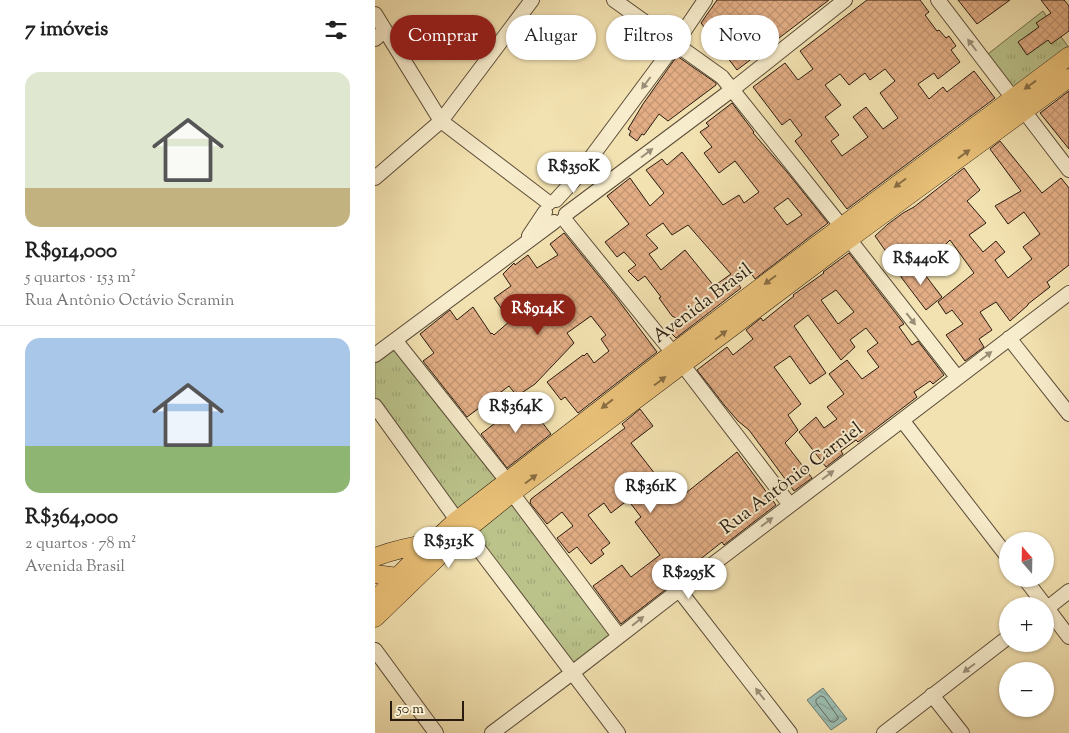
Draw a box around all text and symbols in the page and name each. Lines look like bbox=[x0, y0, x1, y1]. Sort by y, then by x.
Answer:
text: 7 imóveis bbox=[25, 15, 108, 45]
chip: Comprar bbox=[390, 15, 496, 60]
chip: Alugar bbox=[506, 15, 596, 60]
chip: Filtros bbox=[606, 15, 691, 60]
chip: Novo bbox=[701, 15, 779, 60]
icon: filters bbox=[322, 16, 350, 44]
one-way arrow bbox=[967, 38, 977, 52]
one-way arrow bbox=[641, 76, 652, 89]
one-way arrow bbox=[1023, 80, 1037, 90]
icon: home bbox=[143, 105, 233, 195]
one-way arrow bbox=[640, 148, 653, 159]
one-way arrow bbox=[957, 149, 970, 160]
pin: R$350K bbox=[533, 152, 615, 194]
text: R$350K bbox=[548, 156, 600, 179]
one-way arrow bbox=[894, 177, 907, 188]
text: R$914,000 bbox=[25, 237, 117, 267]
pin: R$440K bbox=[880, 244, 962, 286]
text: R$440K bbox=[893, 248, 949, 271]
street label: Avenida Brasil bbox=[647, 257, 759, 351]
text: 5 quartos · 153 m² bbox=[25, 267, 136, 290]
one-way arrow bbox=[764, 275, 777, 286]
text: Rua Antônio Octávio Scramin bbox=[25, 290, 234, 313]
pin: R$914K bbox=[497, 294, 579, 336]
text: R$914K bbox=[512, 298, 564, 321]
one-way arrow bbox=[906, 312, 916, 325]
one-way arrow bbox=[714, 330, 728, 340]
one-way arrow bbox=[979, 351, 993, 361]
icon: home bbox=[143, 370, 233, 460]
one-way arrow bbox=[653, 376, 667, 386]
pin: R$364K bbox=[475, 392, 557, 434]
text: R$364K bbox=[489, 396, 543, 419]
one-way arrow bbox=[600, 399, 614, 409]
street label: Rua Antônio Carniel bbox=[715, 416, 869, 542]
one-way arrow bbox=[821, 470, 834, 481]
pin: R$361K bbox=[610, 472, 692, 514]
one-way arrow bbox=[524, 474, 537, 485]
text: R$361K bbox=[625, 476, 677, 499]
text: R$364,000 bbox=[25, 503, 118, 533]
one-way arrow bbox=[760, 517, 773, 528]
pin: R$313K bbox=[408, 526, 490, 569]
text: R$313K bbox=[424, 531, 474, 554]
north arrow bbox=[999, 532, 1054, 588]
map controls bbox=[999, 532, 1054, 717]
text: 2 quartos · 78 m² bbox=[25, 533, 136, 556]
text: Avenida Brasil bbox=[25, 556, 125, 579]
pin: R$295K bbox=[648, 558, 730, 600]
text: R$295K bbox=[663, 562, 715, 585]
button: + bbox=[999, 597, 1054, 652]
one-way arrow bbox=[631, 616, 645, 626]
button: − bbox=[999, 662, 1054, 717]
one-way arrow bbox=[962, 663, 976, 673]
one-way arrow bbox=[755, 688, 765, 701]
scale bar bbox=[390, 698, 464, 721]
text: 50 m bbox=[397, 700, 424, 720]

